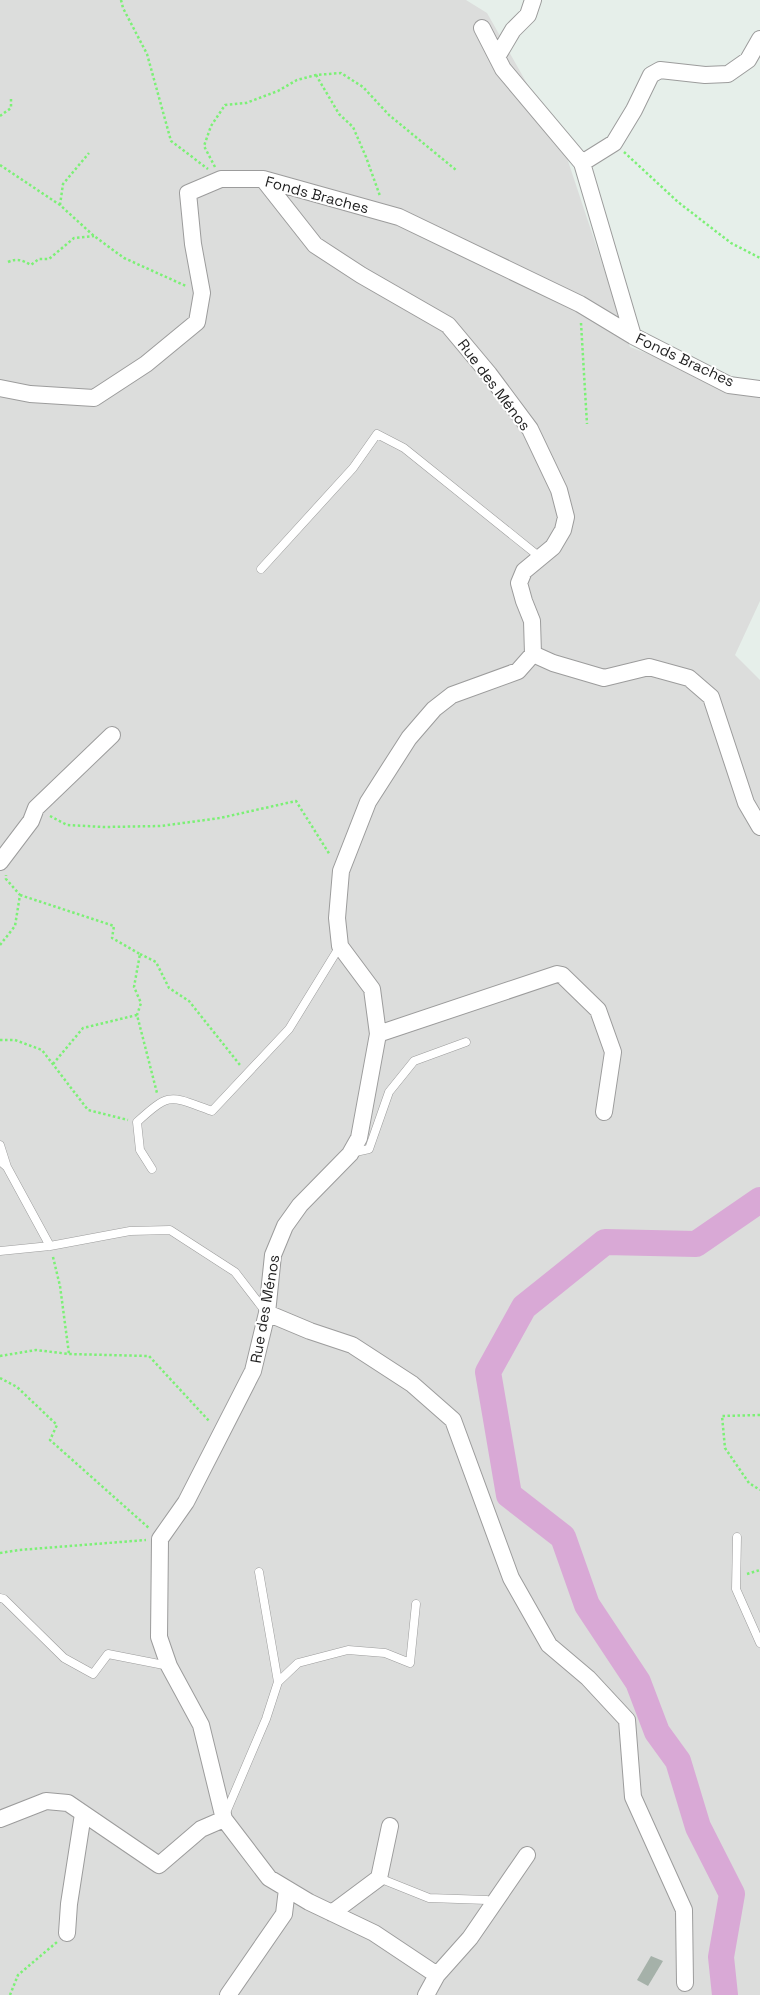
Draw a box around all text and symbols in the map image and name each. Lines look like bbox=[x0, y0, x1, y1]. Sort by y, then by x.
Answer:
street label: Fonds Braches bbox=[263, 172, 371, 218]
street label: Fonds Braches bbox=[633, 328, 738, 391]
street label: Rue des Ménos bbox=[454, 335, 535, 434]
street label: Rue des Ménos bbox=[246, 1253, 283, 1365]

